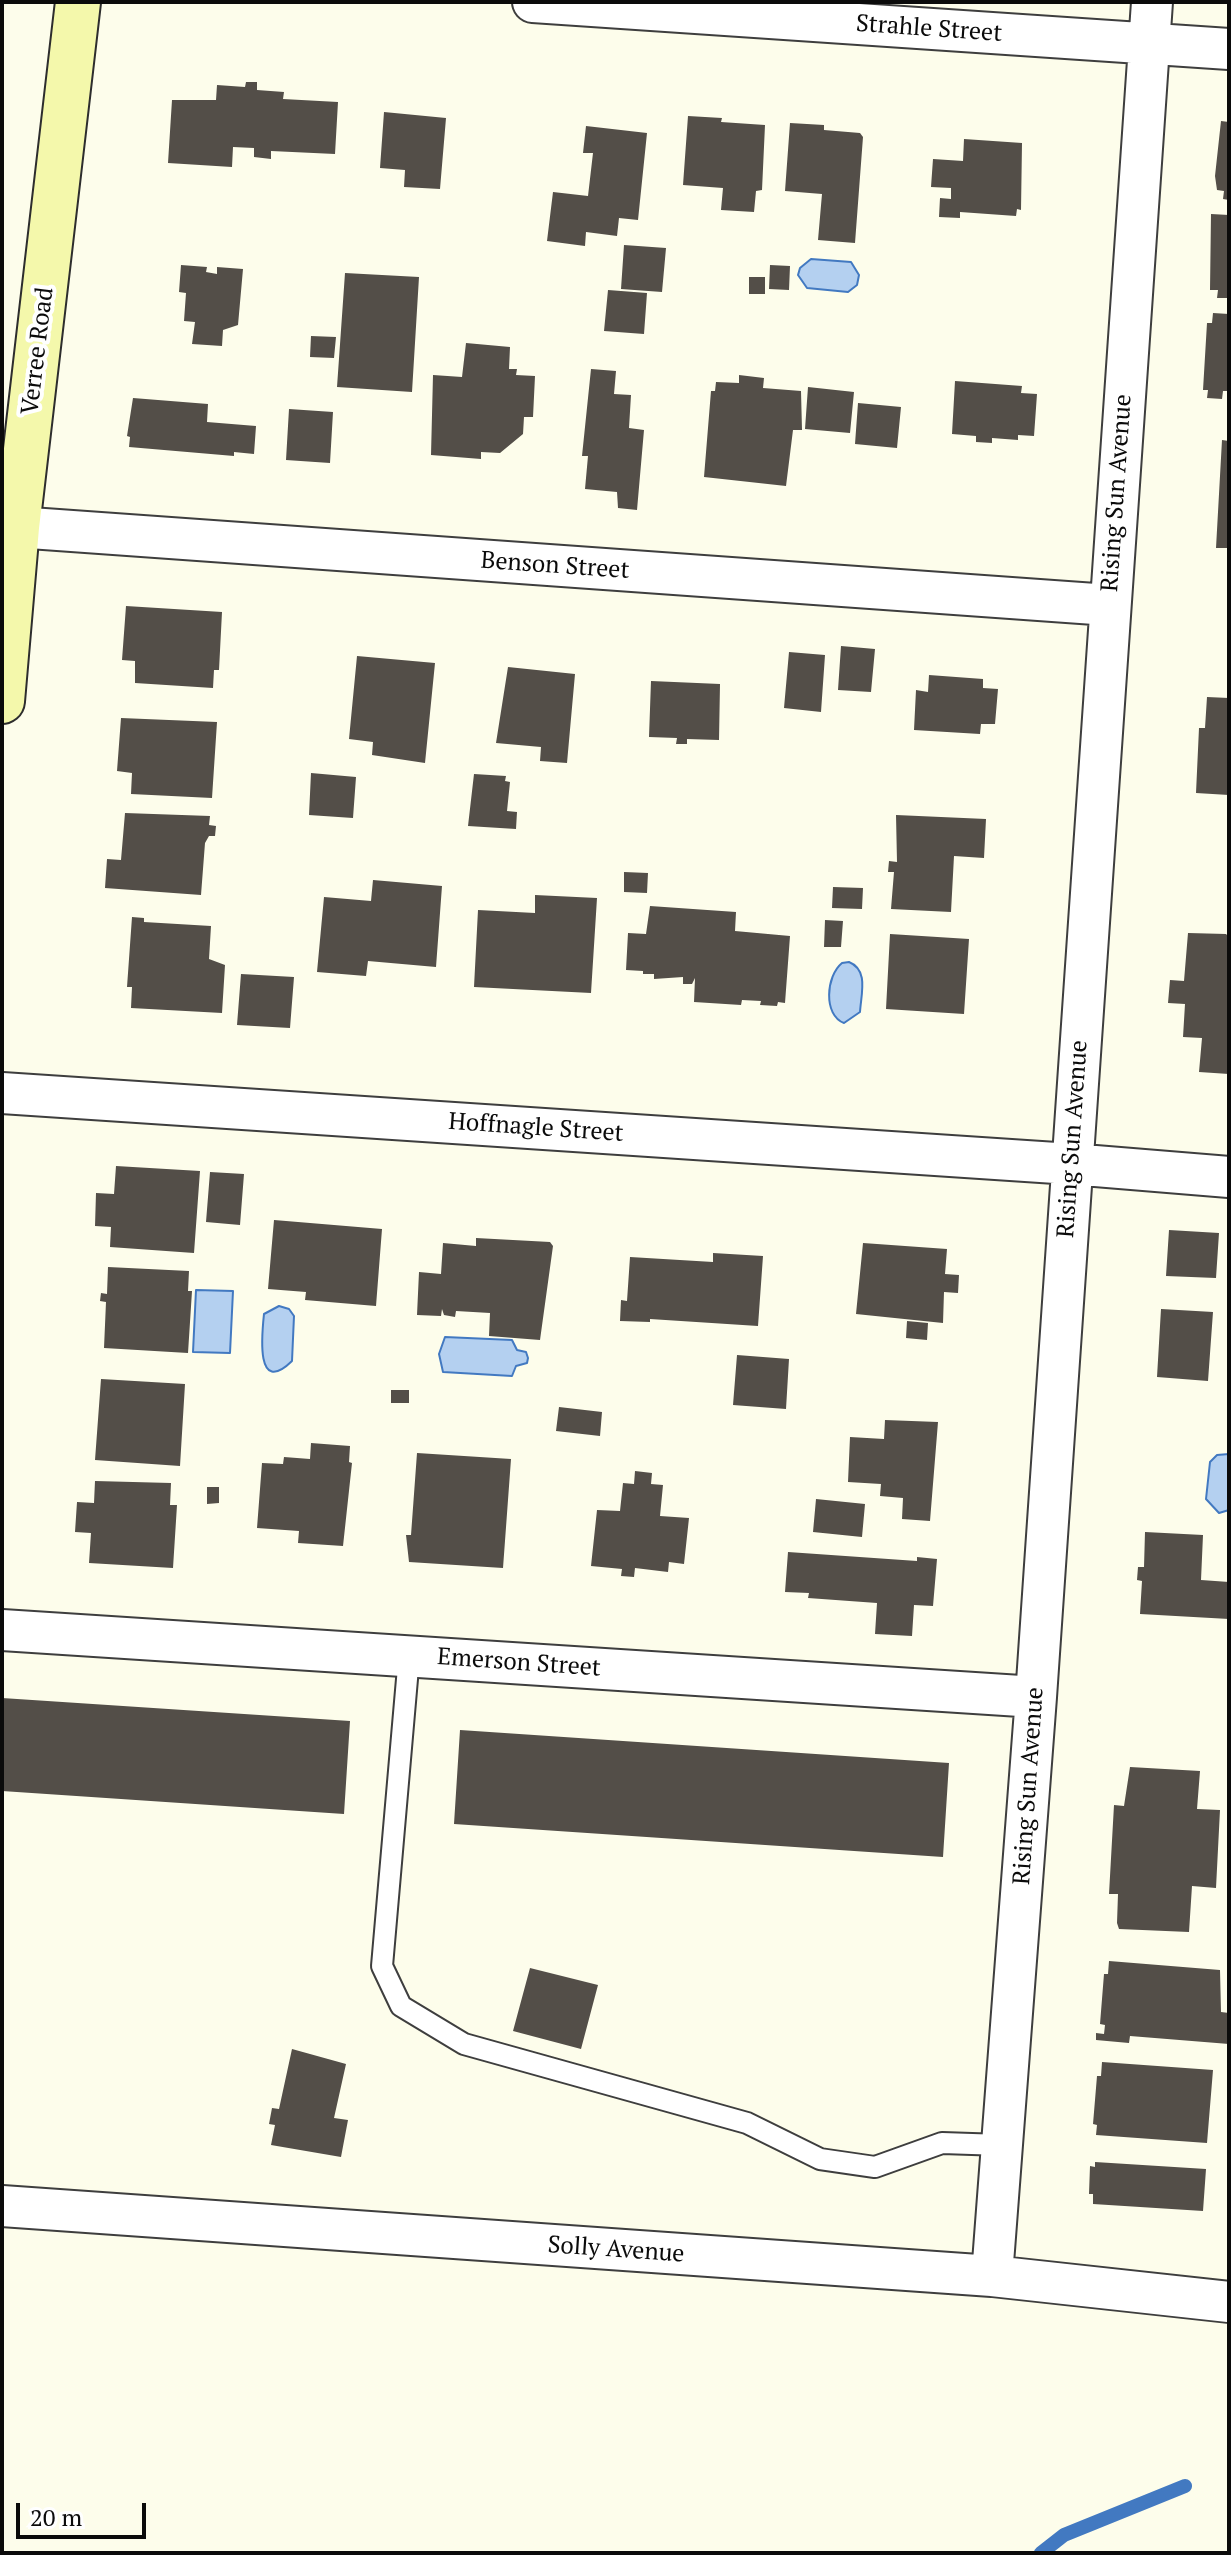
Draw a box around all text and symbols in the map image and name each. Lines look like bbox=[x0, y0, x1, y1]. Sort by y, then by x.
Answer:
street label: Strahle Street bbox=[855, 10, 1003, 48]
street label: Verree Road bbox=[16, 286, 60, 416]
street label: Rising Sun Avenue bbox=[1096, 393, 1138, 593]
street label: Benson Street bbox=[480, 546, 630, 586]
street label: Rising Sun Avenue bbox=[1052, 1039, 1094, 1239]
street label: Hoffnagle Street bbox=[448, 1108, 624, 1148]
street label: Emerson Street bbox=[436, 1643, 602, 1683]
street label: Rising Sun Avenue bbox=[1008, 1686, 1050, 1886]
street label: Solly Avenue bbox=[547, 2231, 685, 2269]
scale bar bbox=[20, 2487, 150, 2537]
text: 20 m bbox=[30, 2501, 82, 2533]

